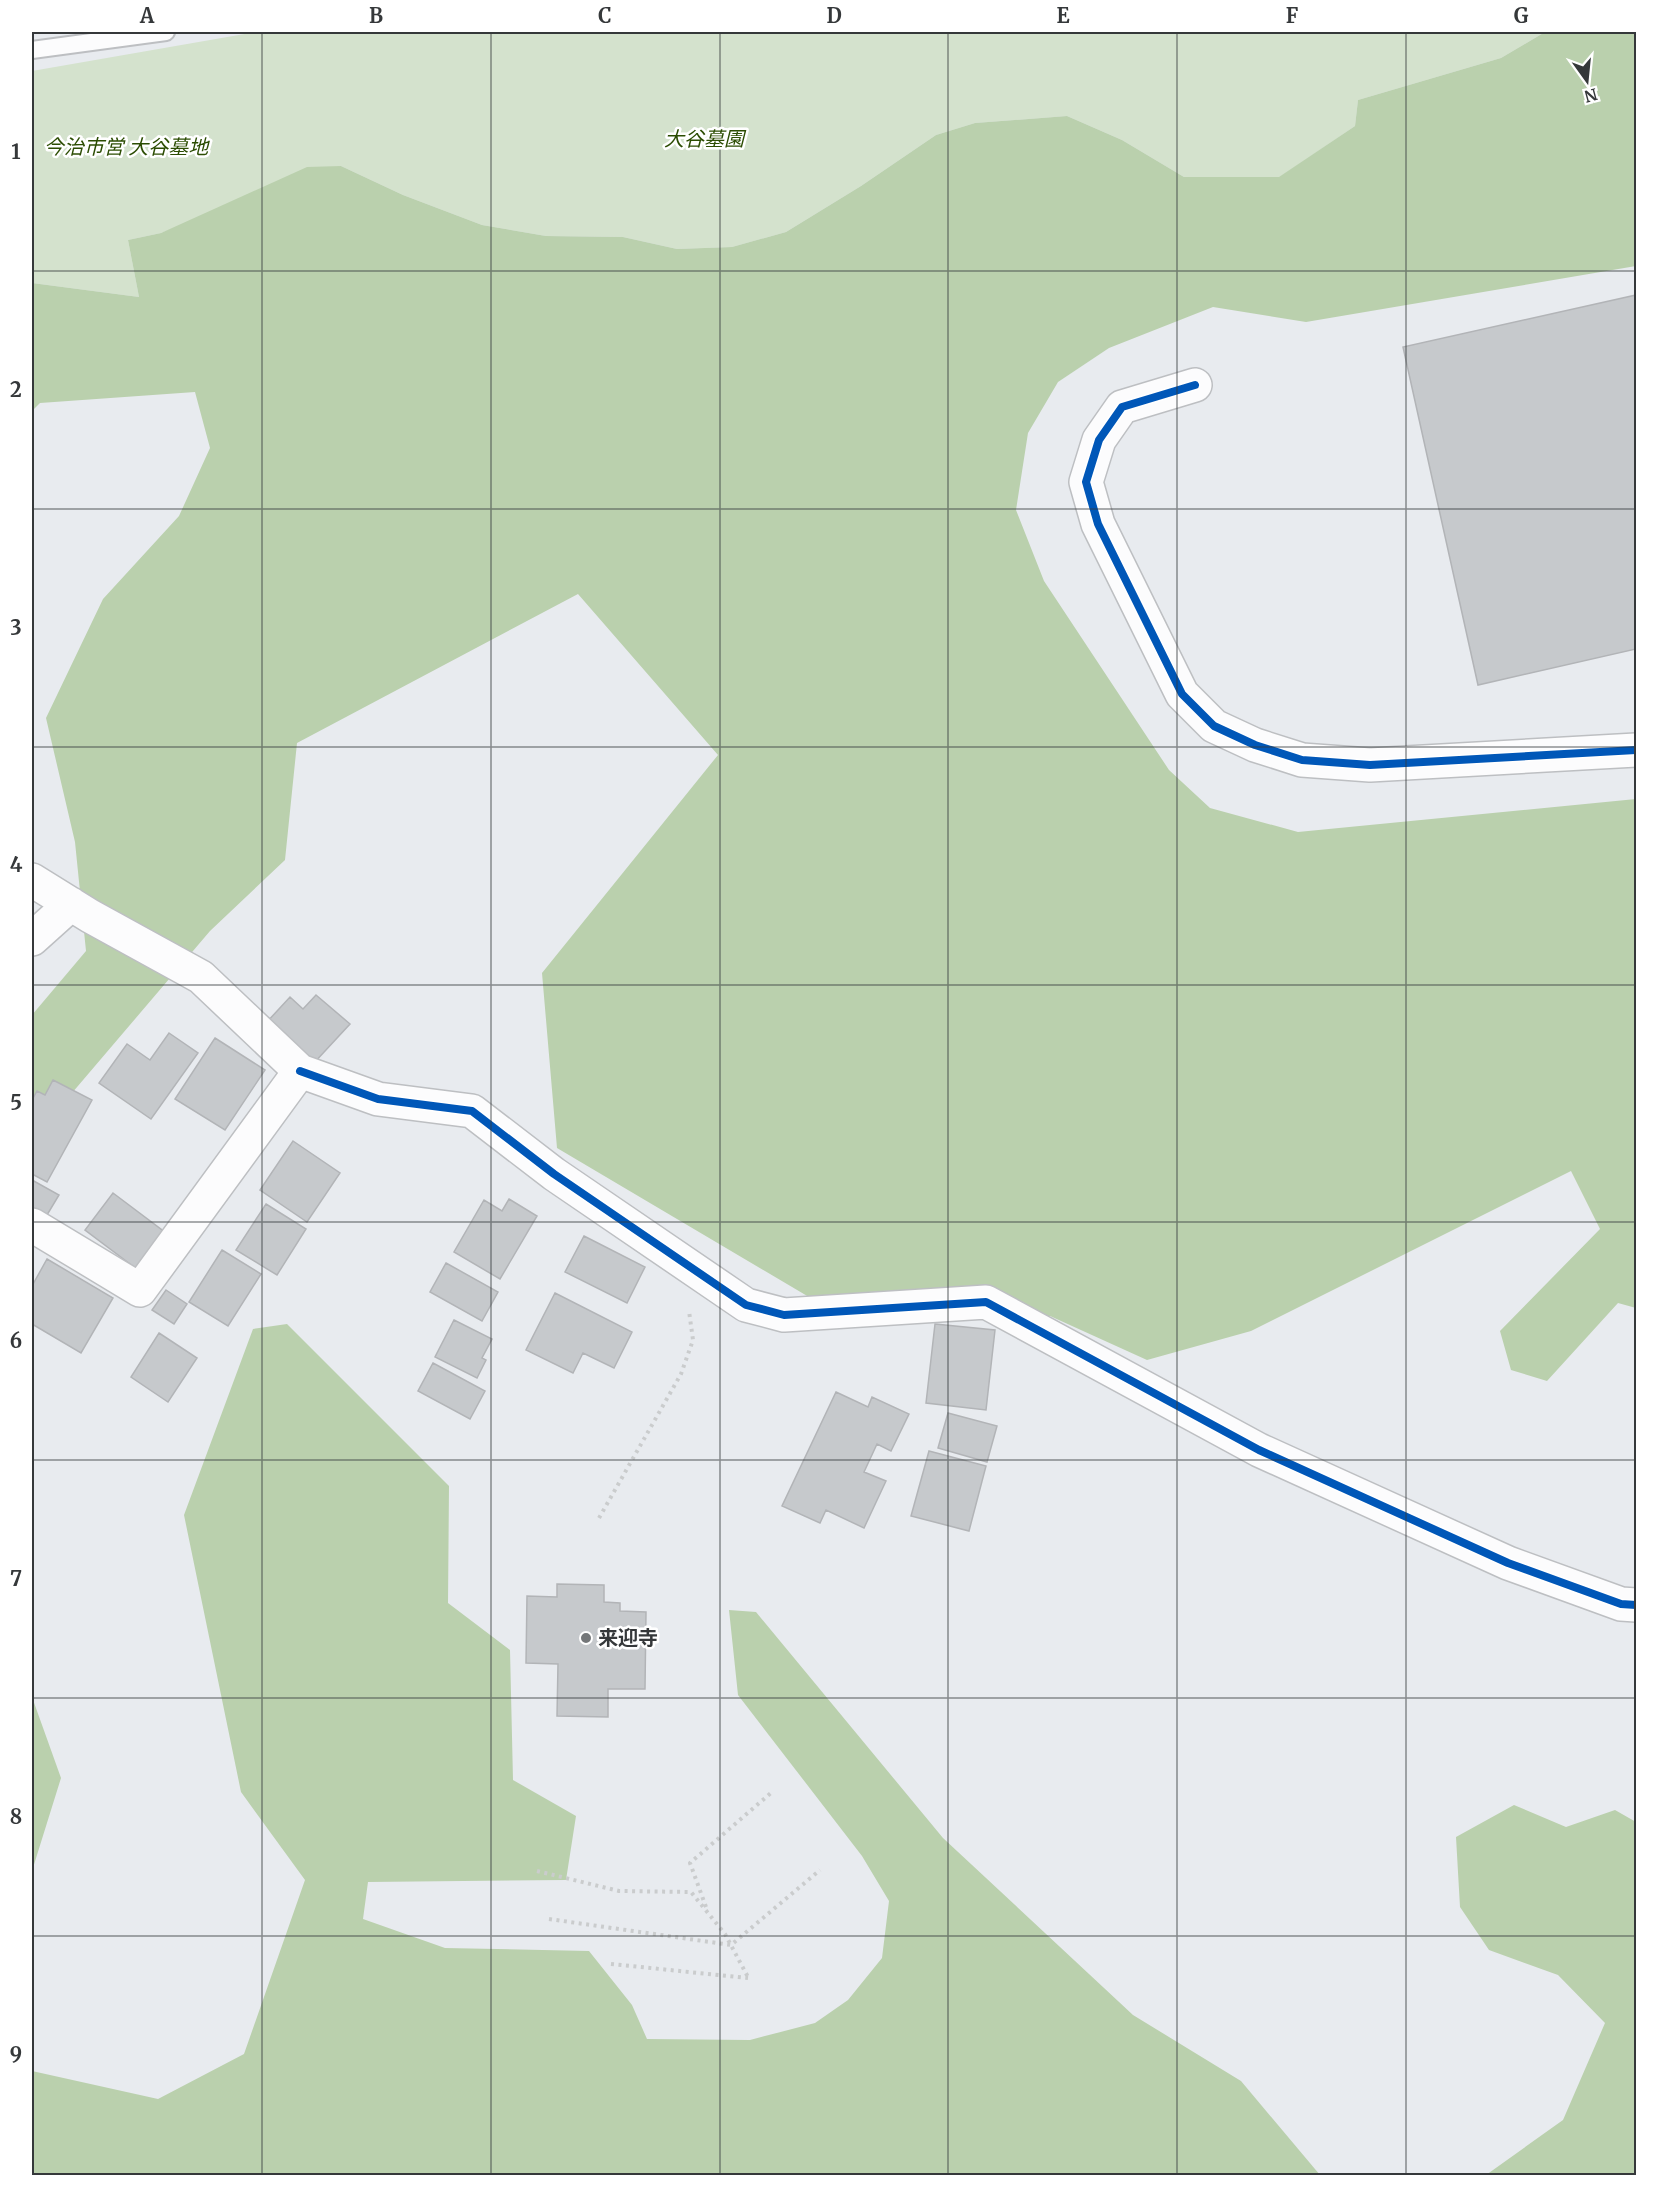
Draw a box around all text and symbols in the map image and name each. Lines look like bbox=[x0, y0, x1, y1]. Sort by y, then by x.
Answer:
text: A bbox=[139, 3, 155, 28]
text: B bbox=[369, 3, 383, 28]
text: C bbox=[598, 3, 612, 28]
text: D bbox=[826, 3, 842, 28]
text: E bbox=[1056, 3, 1070, 28]
text: F bbox=[1286, 3, 1299, 28]
text: G bbox=[1514, 3, 1529, 28]
north arrow bbox=[1557, 51, 1617, 111]
text: N bbox=[1582, 84, 1600, 107]
park label: 大谷墓園 bbox=[664, 126, 747, 151]
park label: 今治市営 大谷墓地 bbox=[44, 134, 210, 159]
text: 1 bbox=[11, 139, 21, 164]
text: 2 bbox=[10, 377, 22, 402]
text: 3 bbox=[10, 615, 22, 640]
text: 4 bbox=[10, 852, 23, 877]
text: 5 bbox=[10, 1090, 22, 1115]
text: 6 bbox=[10, 1328, 22, 1353]
text: 7 bbox=[10, 1566, 22, 1591]
place label: 来迎寺 bbox=[598, 1625, 658, 1650]
marker: 来迎寺 bbox=[579, 1631, 593, 1645]
text: 8 bbox=[10, 1804, 22, 1829]
text: 9 bbox=[10, 2042, 22, 2067]

